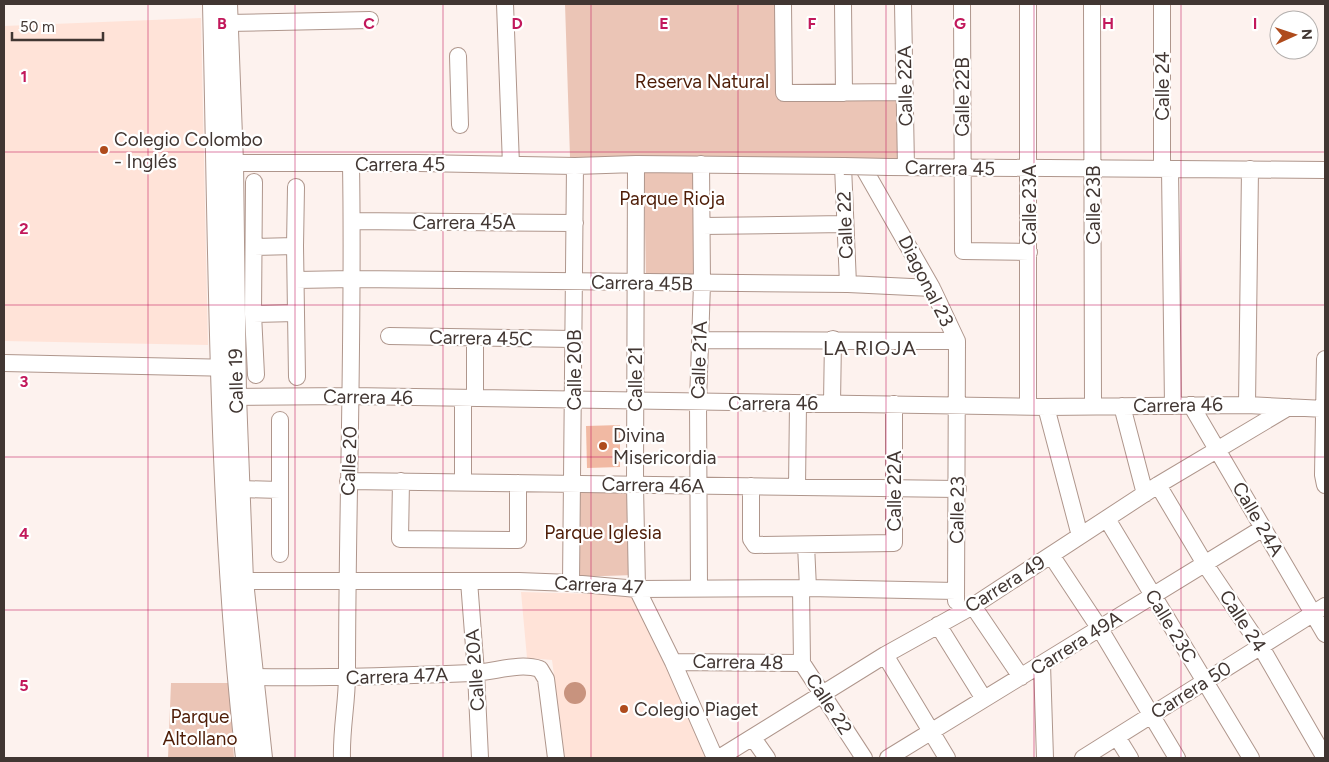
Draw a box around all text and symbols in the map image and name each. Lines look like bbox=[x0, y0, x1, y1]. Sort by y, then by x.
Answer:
scale bar bbox=[12, 10, 104, 42]
north arrow bbox=[1269, 10, 1319, 60]
text: B bbox=[217, 14, 227, 33]
text: C bbox=[363, 14, 375, 33]
text: D bbox=[511, 14, 523, 33]
text: E bbox=[659, 14, 669, 33]
text: F bbox=[808, 14, 817, 33]
text: G bbox=[954, 14, 966, 33]
text: H bbox=[1102, 14, 1114, 33]
text: I bbox=[1253, 14, 1257, 33]
text: 50 m bbox=[20, 18, 55, 36]
text: N bbox=[1298, 28, 1315, 40]
street label: Calle 22A bbox=[893, 45, 917, 127]
street label: Calle 24 bbox=[1151, 51, 1174, 121]
street label: Calle 22B bbox=[951, 57, 974, 137]
text: 1 bbox=[21, 67, 27, 86]
park label: Reserva Natural bbox=[635, 70, 769, 93]
place label: Colegio Colombo - Inglés bbox=[114, 128, 263, 173]
marker: Colegio Colombo - Inglés bbox=[98, 144, 110, 156]
street label: Carrera 45 bbox=[355, 153, 445, 176]
street label: Carrera 45 bbox=[905, 156, 995, 180]
street label: Calle 23A bbox=[1018, 165, 1041, 245]
street label: Calle 23B bbox=[1082, 165, 1105, 245]
park label: Parque Rioja bbox=[619, 187, 725, 210]
street label: Calle 22 bbox=[832, 191, 858, 259]
street label: Carrera 45A bbox=[413, 211, 516, 234]
text: 2 bbox=[19, 219, 29, 238]
street label: Diagonal 23 bbox=[893, 231, 959, 331]
street label: Carrera 45B bbox=[591, 271, 693, 295]
street label: Calle 21A bbox=[686, 320, 712, 399]
street label: Carrera 45C bbox=[429, 326, 533, 350]
street label: Calle 20B bbox=[563, 329, 586, 411]
district label: LA RIOJA bbox=[823, 336, 917, 360]
street label: Calle 21 bbox=[624, 346, 647, 412]
street label: Calle 19 bbox=[224, 348, 248, 414]
text: 3 bbox=[20, 372, 29, 391]
street label: Carrera 46 bbox=[323, 385, 413, 409]
street label: Carrera 46 bbox=[728, 392, 818, 415]
street label: Carrera 46 bbox=[1133, 393, 1223, 417]
place label: Divina Misericordia bbox=[613, 424, 717, 469]
street label: Calle 20 bbox=[336, 426, 362, 496]
marker: Divina Misericordia bbox=[597, 440, 609, 452]
street label: Calle 22A bbox=[883, 450, 906, 531]
street label: Carrera 46A bbox=[601, 473, 705, 497]
street label: Calle 23 bbox=[945, 476, 969, 544]
street label: Calle 24A bbox=[1228, 478, 1289, 560]
park label: Parque Iglesia bbox=[544, 521, 662, 544]
text: 4 bbox=[19, 524, 29, 543]
street label: Carrera 49 bbox=[961, 550, 1049, 618]
street label: Carrera 47 bbox=[554, 571, 644, 599]
street label: Calle 23C bbox=[1140, 585, 1202, 667]
street label: Calle 24 bbox=[1214, 586, 1272, 656]
street label: Carrera 49A bbox=[1026, 606, 1126, 680]
street label: Calle 20A bbox=[461, 628, 489, 712]
street label: Carrera 48 bbox=[692, 650, 784, 674]
street label: Carrera 50 bbox=[1147, 656, 1235, 724]
street label: Carrera 47A bbox=[345, 663, 449, 689]
street label: Calle 22 bbox=[801, 669, 857, 739]
text: 5 bbox=[19, 676, 29, 695]
place label: Colegio Piaget bbox=[634, 698, 758, 721]
marker: Colegio Piaget bbox=[618, 703, 630, 715]
park label: Parque Altollano bbox=[163, 705, 237, 750]

